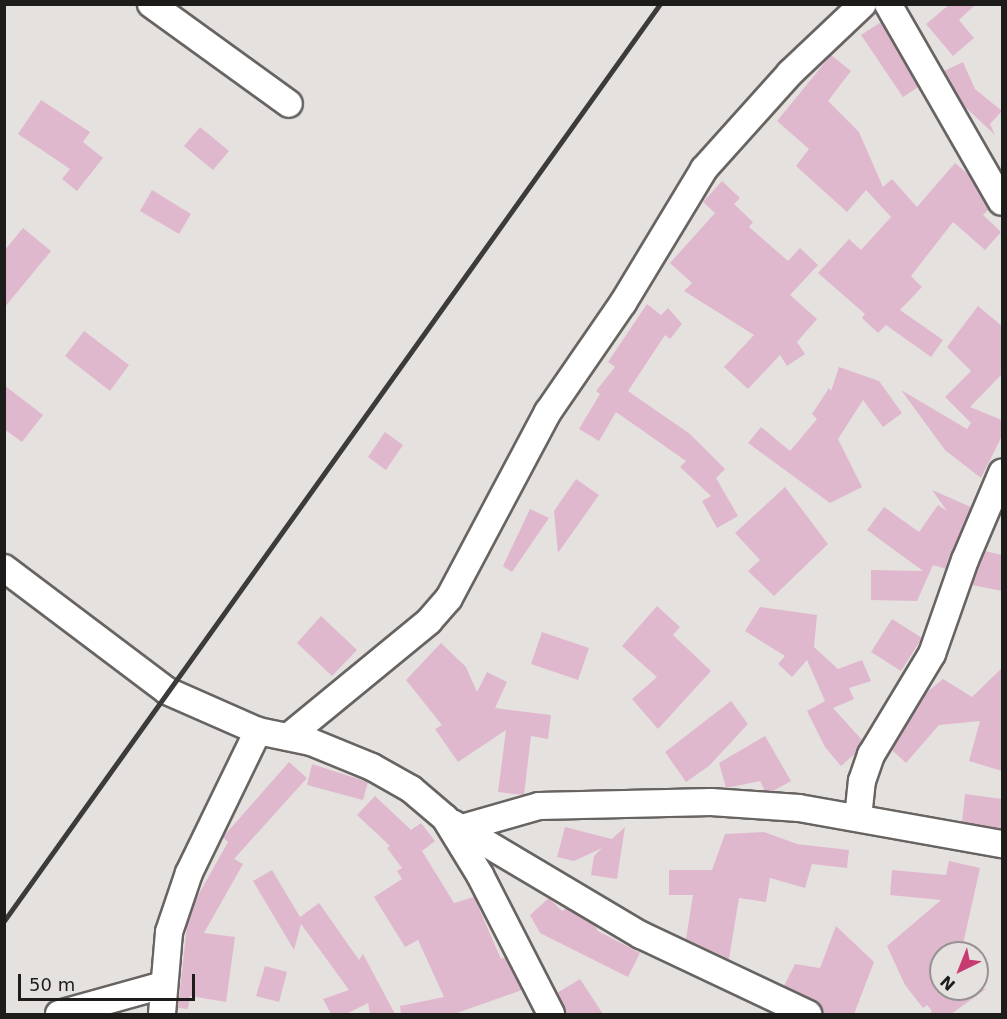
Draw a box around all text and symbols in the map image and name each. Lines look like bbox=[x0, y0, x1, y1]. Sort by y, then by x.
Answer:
north arrow bbox=[929, 941, 989, 1001]
scale bar bbox=[21, 962, 198, 1000]
text: N bbox=[936, 972, 959, 995]
text: 50 m bbox=[29, 974, 75, 995]

